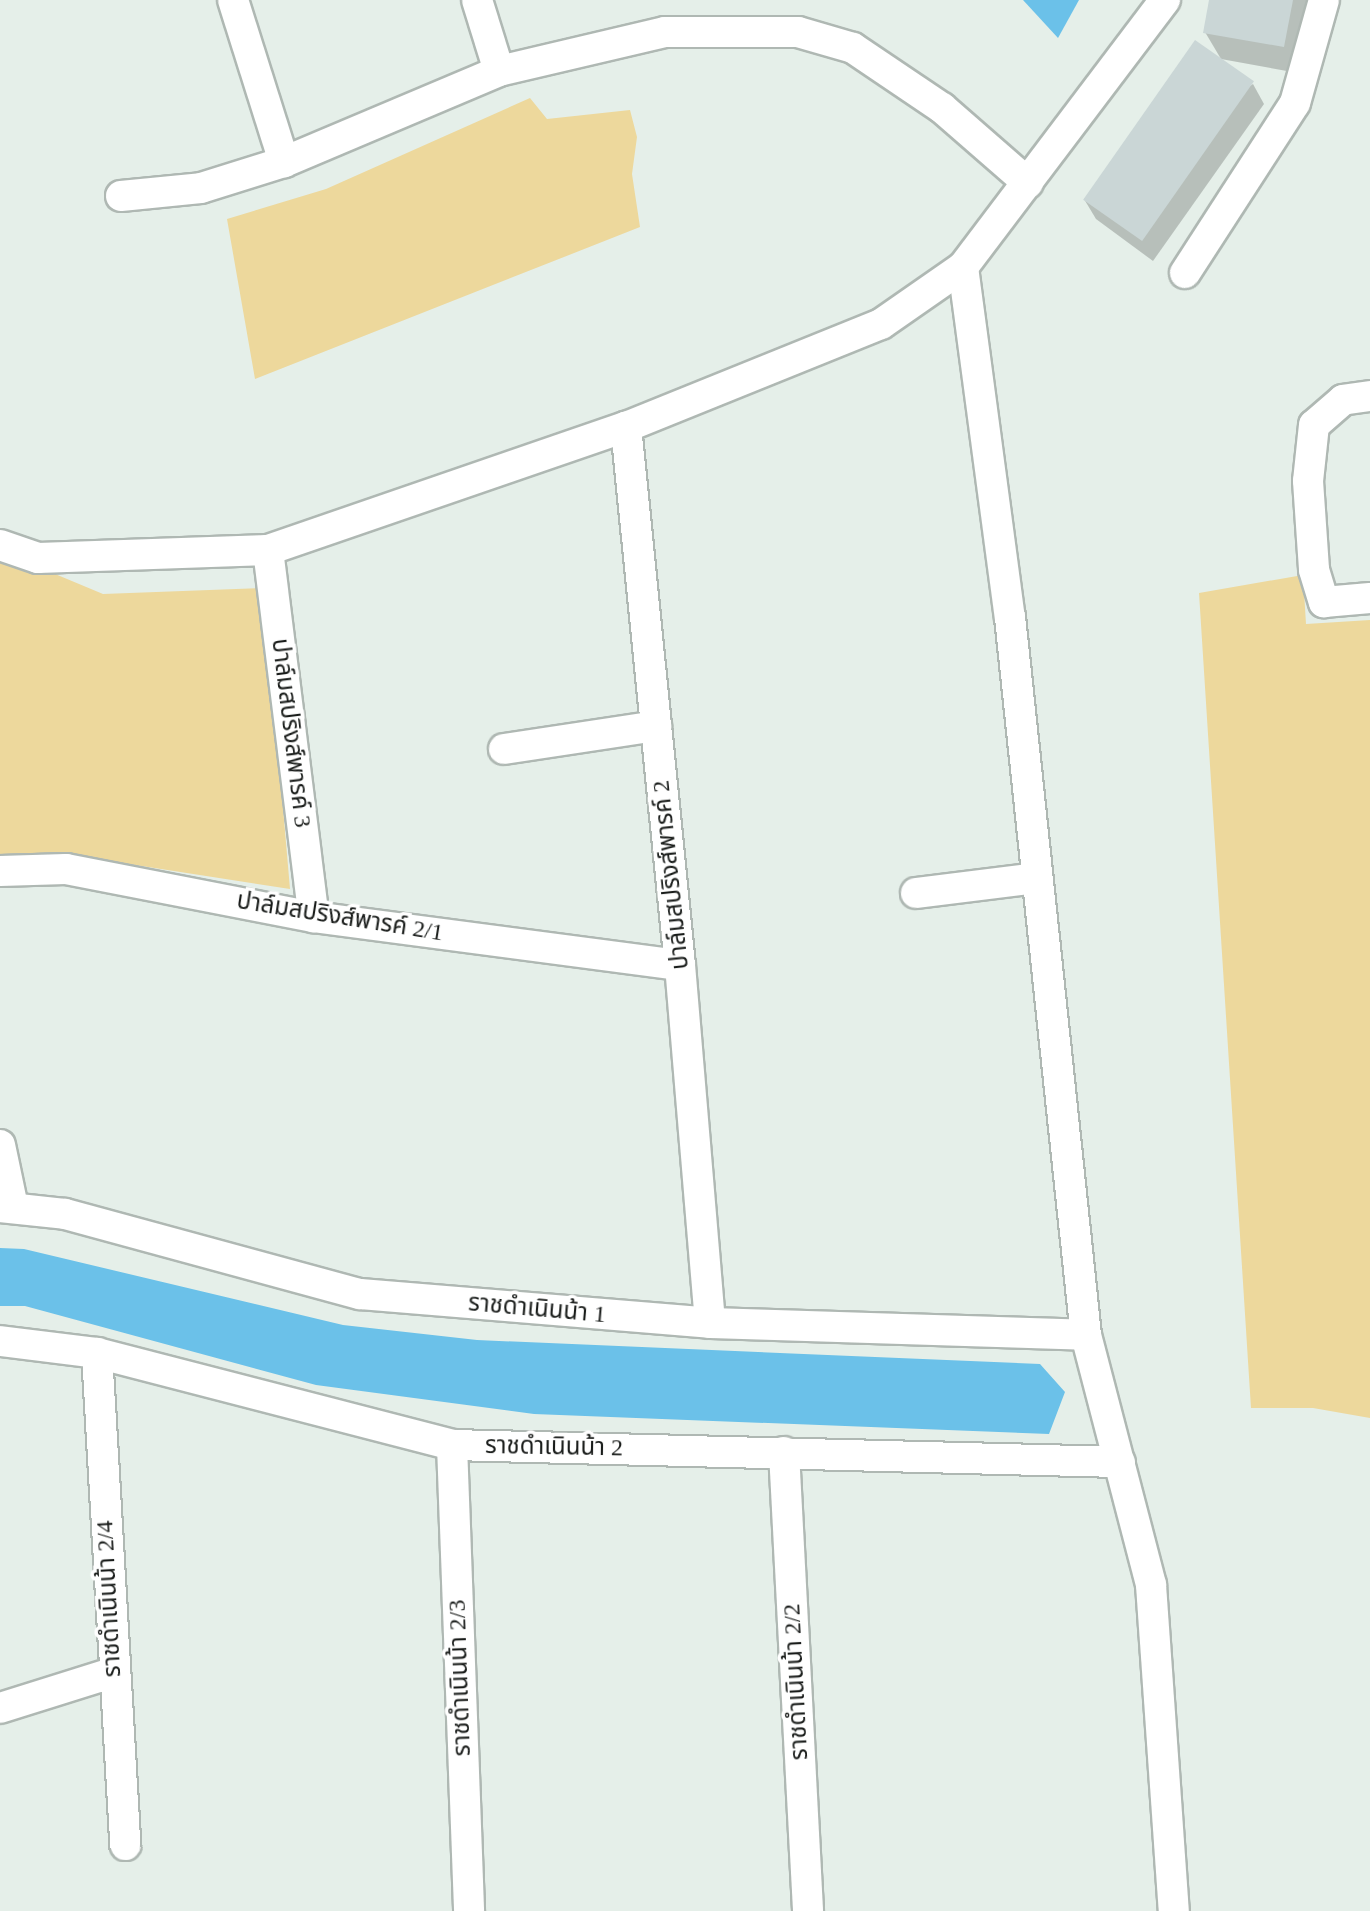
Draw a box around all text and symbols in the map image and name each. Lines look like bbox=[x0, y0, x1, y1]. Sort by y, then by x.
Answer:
street label: ปาล์มสปริงส์พารค์ 3 bbox=[265, 637, 317, 829]
street label: ปาล์มสปริงส์พารค์ 2 bbox=[647, 779, 695, 971]
street label: ปาล์มสปริงส์พารค์ 2/1 bbox=[235, 886, 445, 948]
street label: ราชดำเนินน้า 1 bbox=[467, 1289, 607, 1329]
street label: ราชดำเนินน้า 2 bbox=[485, 1431, 623, 1463]
street label: ราชดำเนินน้า 2/4 bbox=[91, 1520, 127, 1678]
street label: ราชดำเนินน้า 2/3 bbox=[443, 1599, 477, 1757]
street label: ราชดำเนินน้า 2/2 bbox=[778, 1603, 814, 1761]

